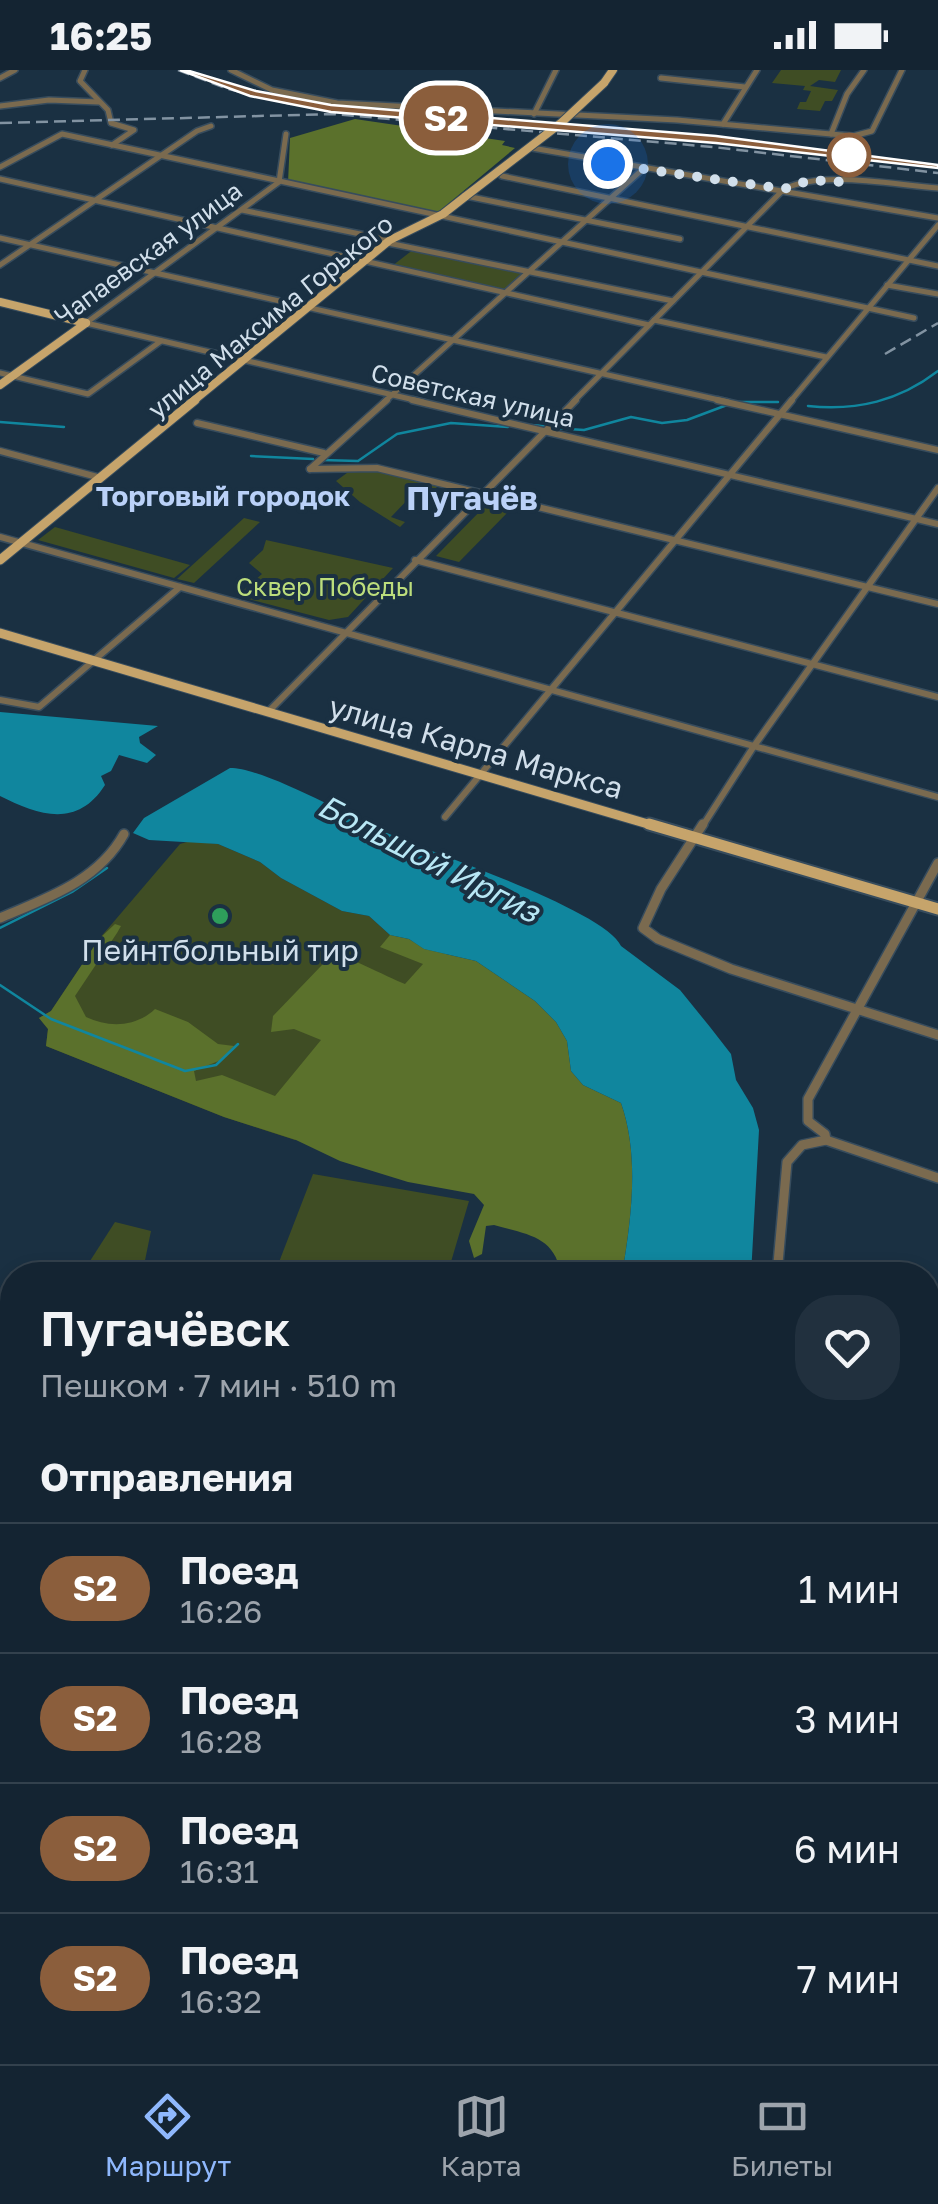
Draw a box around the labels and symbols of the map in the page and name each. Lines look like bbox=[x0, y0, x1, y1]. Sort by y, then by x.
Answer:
line badge: S2 bbox=[401, 85, 491, 150]
unlabelled marker bbox=[828, 134, 870, 176]
your location bbox=[583, 139, 633, 189]
street label: Чапаевская улица bbox=[48, 175, 248, 331]
street label: улица Максима Горького bbox=[141, 208, 399, 424]
street label: Советская улица bbox=[368, 357, 578, 433]
district label: Торговый городок bbox=[96, 479, 350, 512]
district label: Пугачёв bbox=[406, 479, 538, 517]
park label: Сквер Победы bbox=[236, 571, 414, 602]
street label: улица Карла Маркса bbox=[325, 688, 627, 806]
water label: Большой Иргиз bbox=[312, 786, 548, 931]
marker: Пейнтбольный тир bbox=[209, 905, 231, 927]
place label: Пейнтбольный тир bbox=[81, 932, 359, 968]

